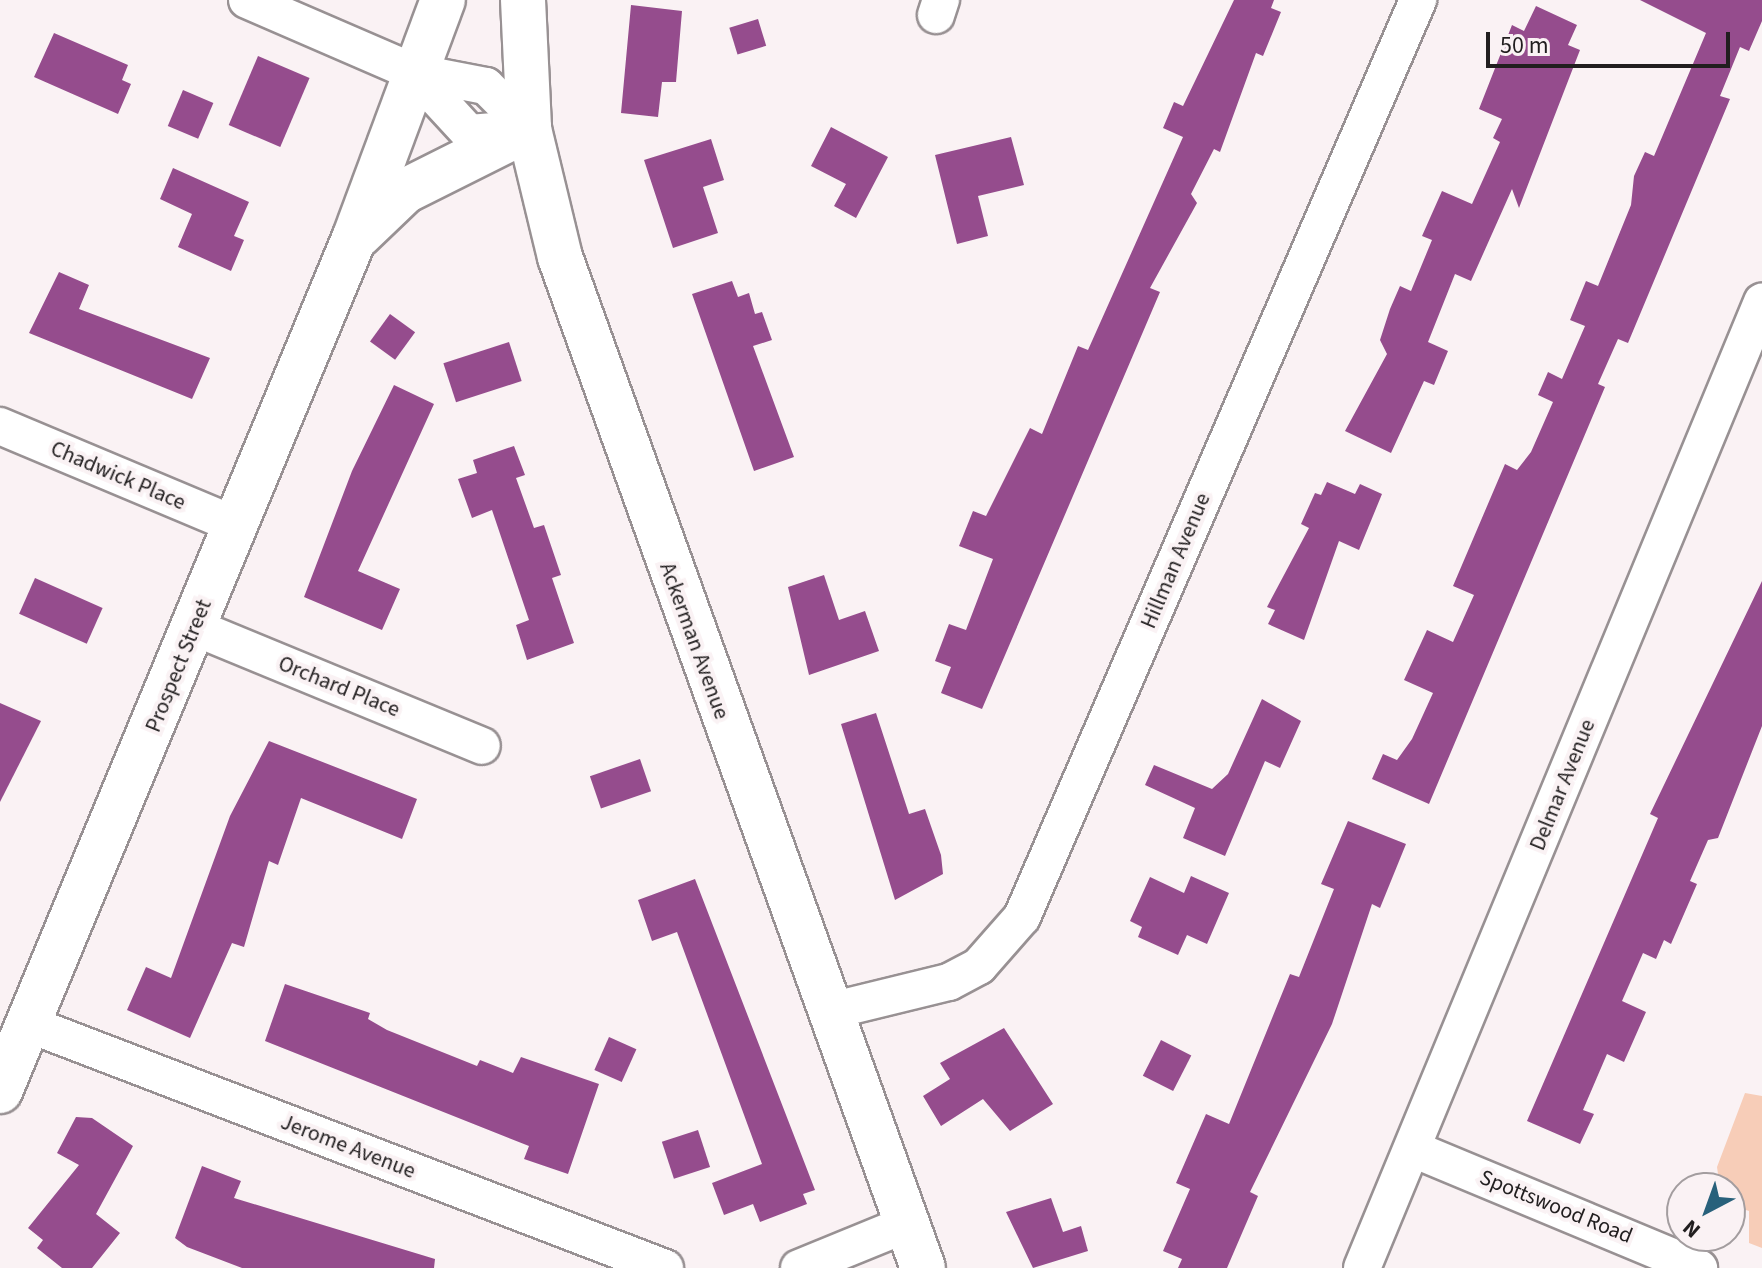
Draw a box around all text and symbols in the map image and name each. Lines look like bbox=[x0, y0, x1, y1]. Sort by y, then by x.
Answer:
scale bar bbox=[1490, 16, 1734, 66]
text: 50 m bbox=[1500, 28, 1549, 63]
street label: Chadwick Place bbox=[47, 436, 189, 516]
street label: Hillman Avenue bbox=[1136, 489, 1216, 633]
street label: Ackerman Avenue bbox=[653, 559, 735, 723]
street label: Prospect Street bbox=[140, 596, 218, 736]
street label: Orchard Place bbox=[274, 651, 404, 723]
street label: Delmar Avenue bbox=[1525, 716, 1601, 854]
street label: Jerome Avenue bbox=[277, 1109, 419, 1185]
street label: Spottswood Road bbox=[1476, 1164, 1636, 1250]
north arrow bbox=[1666, 1172, 1746, 1252]
text: N bbox=[1676, 1212, 1708, 1245]

